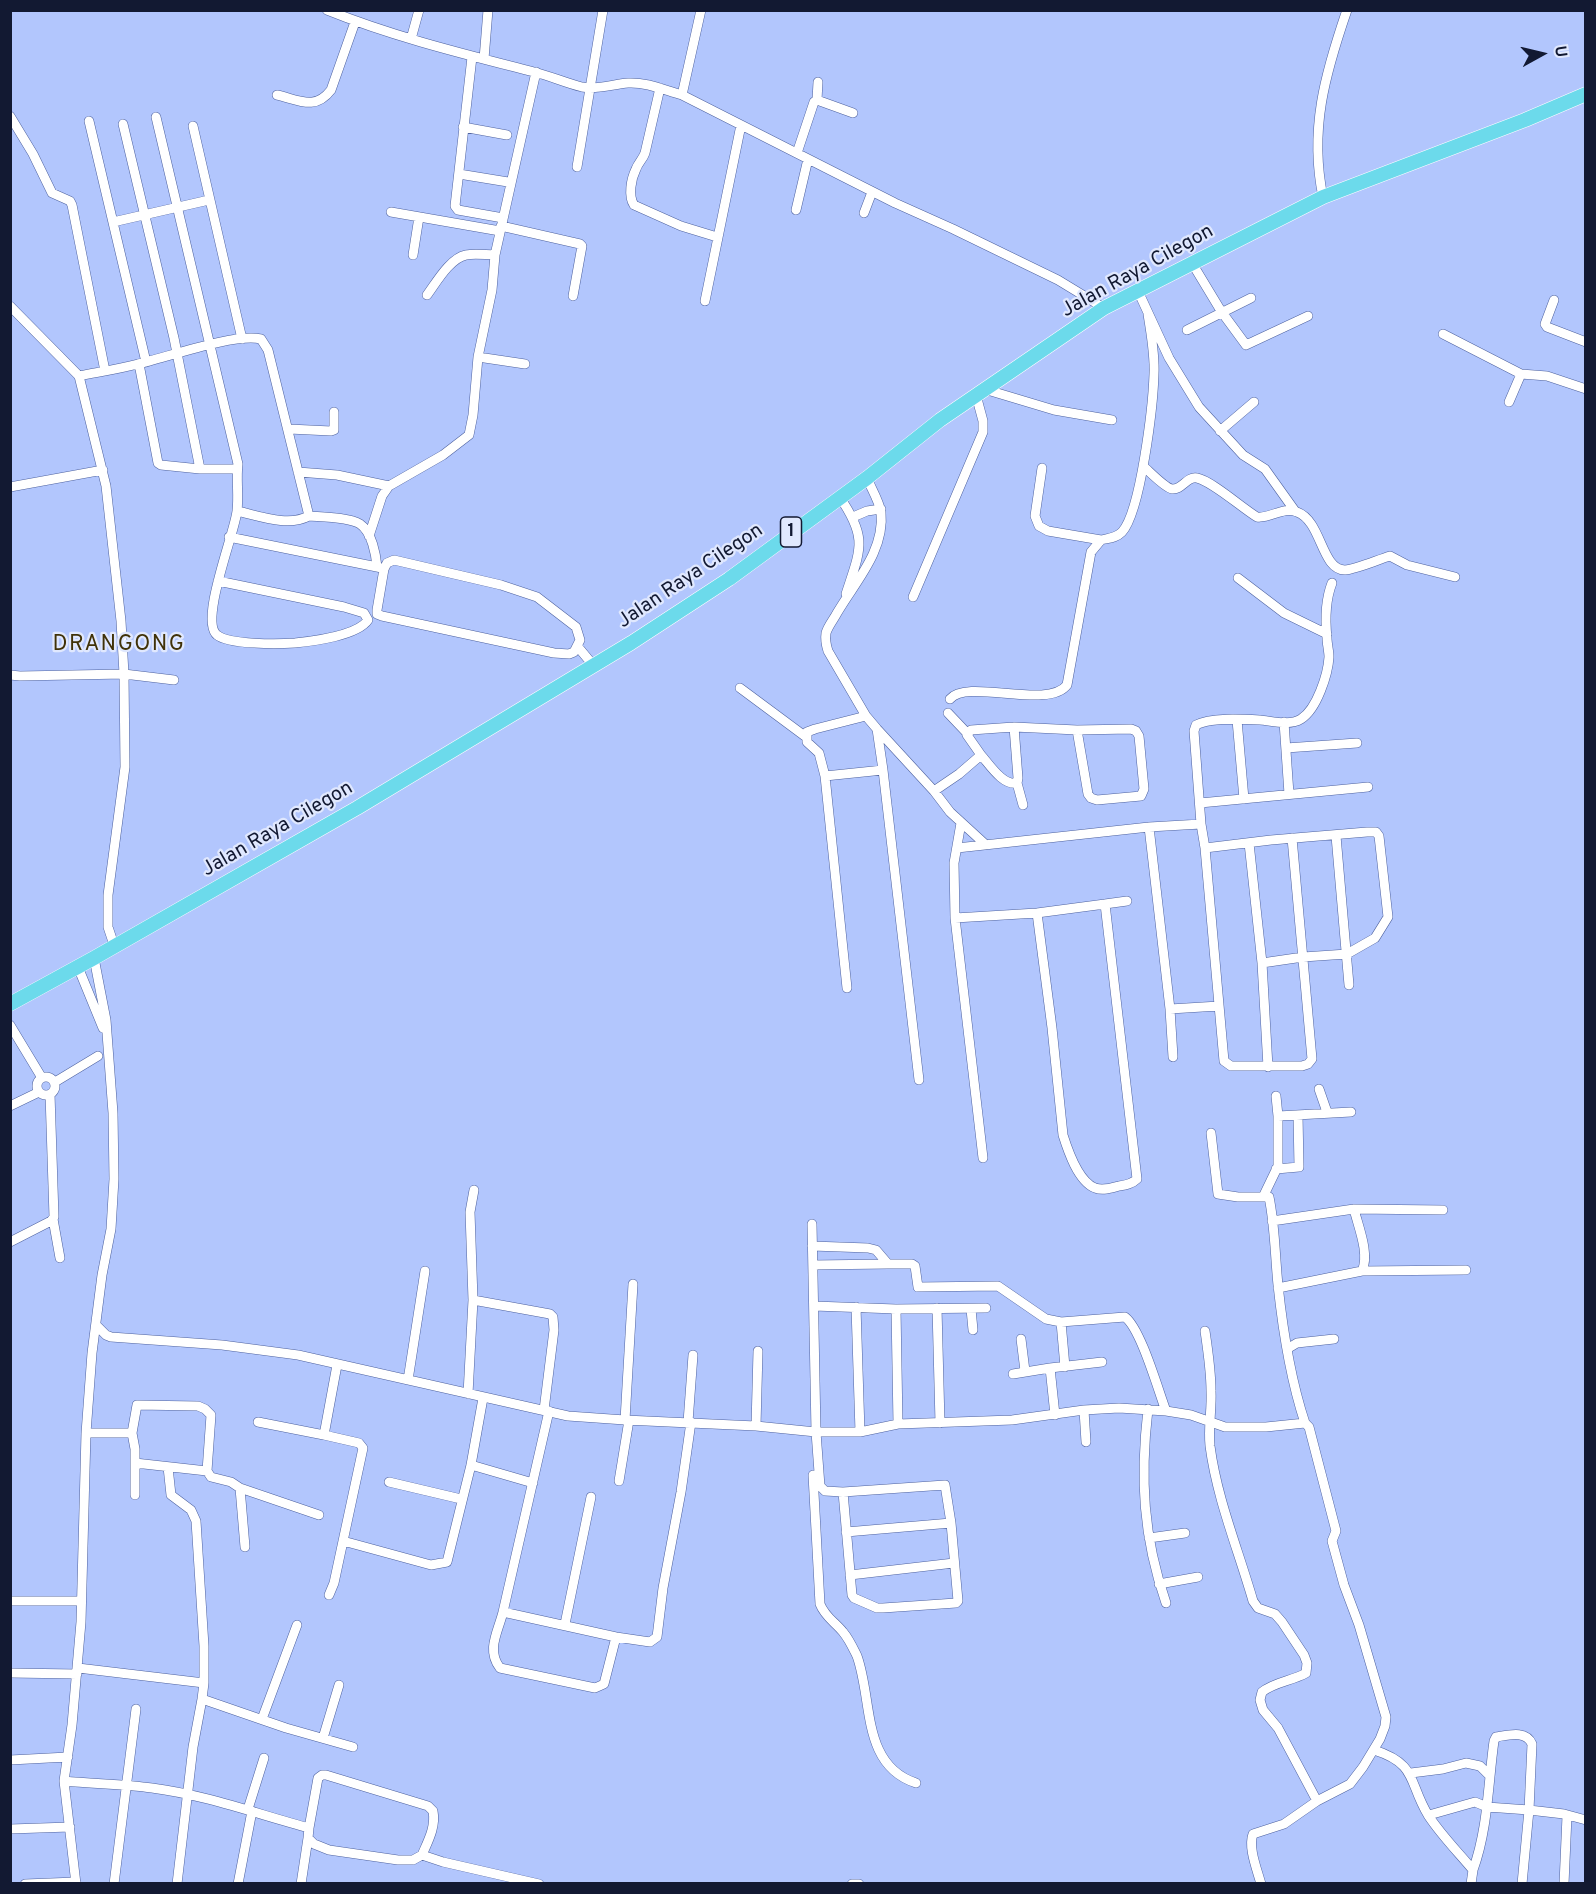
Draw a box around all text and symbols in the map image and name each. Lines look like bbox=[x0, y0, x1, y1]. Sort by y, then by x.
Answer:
north arrow bbox=[1512, 24, 1572, 84]
text: U bbox=[1549, 44, 1571, 59]
street label: Jalan Raya Cilegon bbox=[1058, 220, 1218, 324]
road number: 1 bbox=[780, 517, 802, 547]
street label: Jalan Raya Cilegon bbox=[614, 519, 768, 635]
district label: DRANGONG bbox=[53, 633, 185, 659]
street label: Jalan Raya Cilegon bbox=[198, 777, 358, 883]

